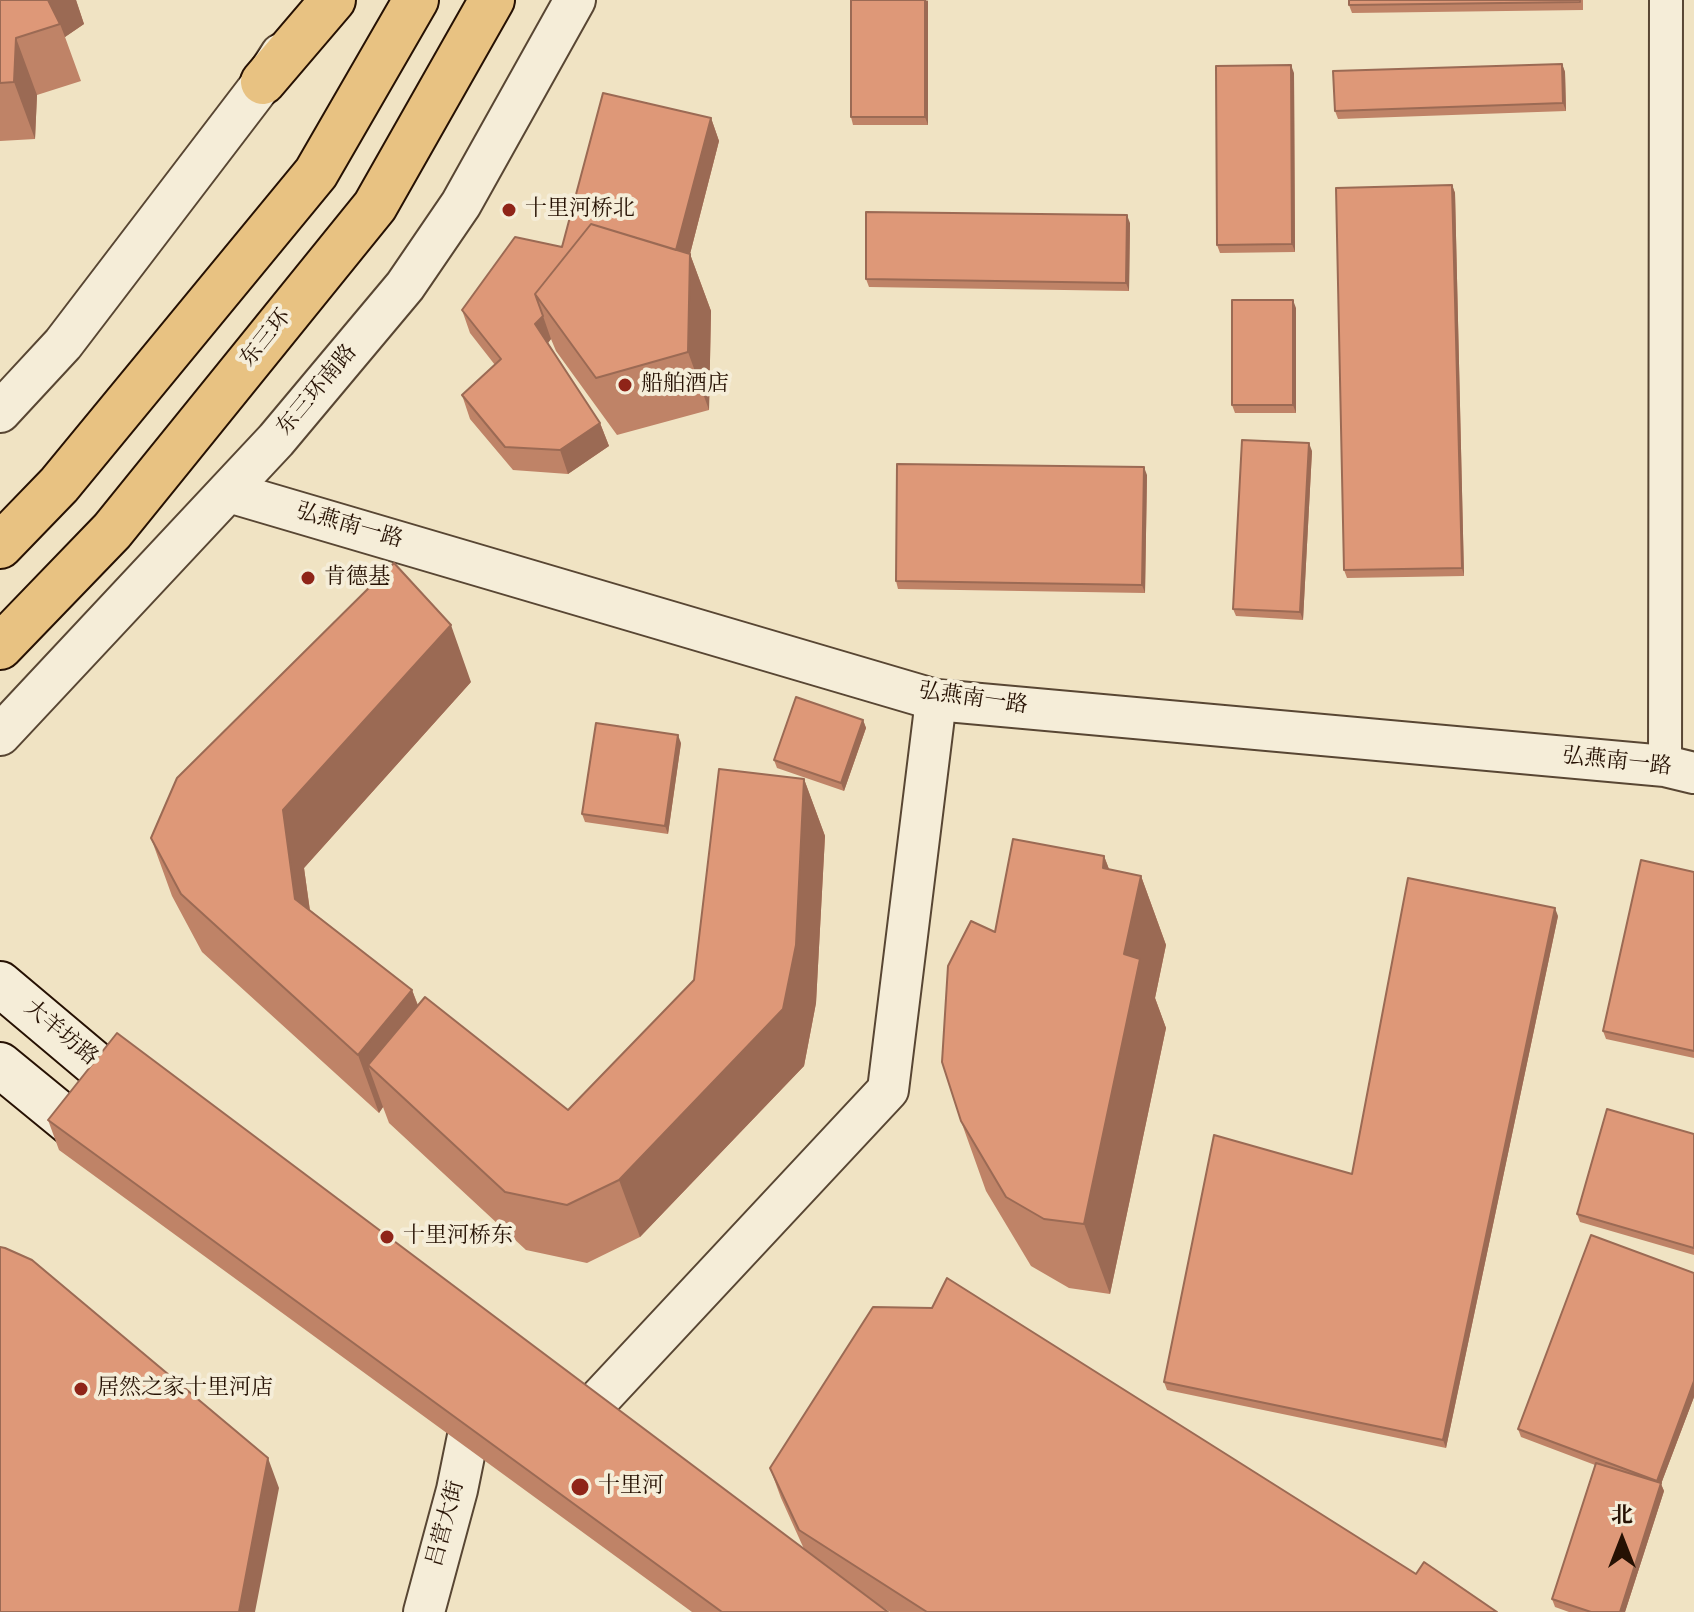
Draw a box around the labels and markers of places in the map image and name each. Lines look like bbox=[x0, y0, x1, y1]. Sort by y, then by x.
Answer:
place label: 十里河桥北 bbox=[525, 197, 635, 223]
marker: 十里河桥北 bbox=[500, 201, 518, 219]
place label: 船舶酒店 bbox=[641, 372, 729, 398]
marker: 船舶酒店 bbox=[616, 376, 634, 394]
place label: 肯德基 bbox=[324, 565, 390, 591]
marker: 肯德基 bbox=[299, 569, 317, 587]
place label: 十里河桥东 bbox=[403, 1224, 513, 1250]
marker: 十里河桥东 bbox=[378, 1228, 396, 1246]
place label: 居然之家十里河店 bbox=[97, 1376, 273, 1402]
marker: 居然之家十里河店 bbox=[72, 1380, 90, 1398]
place label: 十里河 bbox=[598, 1474, 664, 1500]
marker: 十里河 bbox=[569, 1476, 591, 1498]

